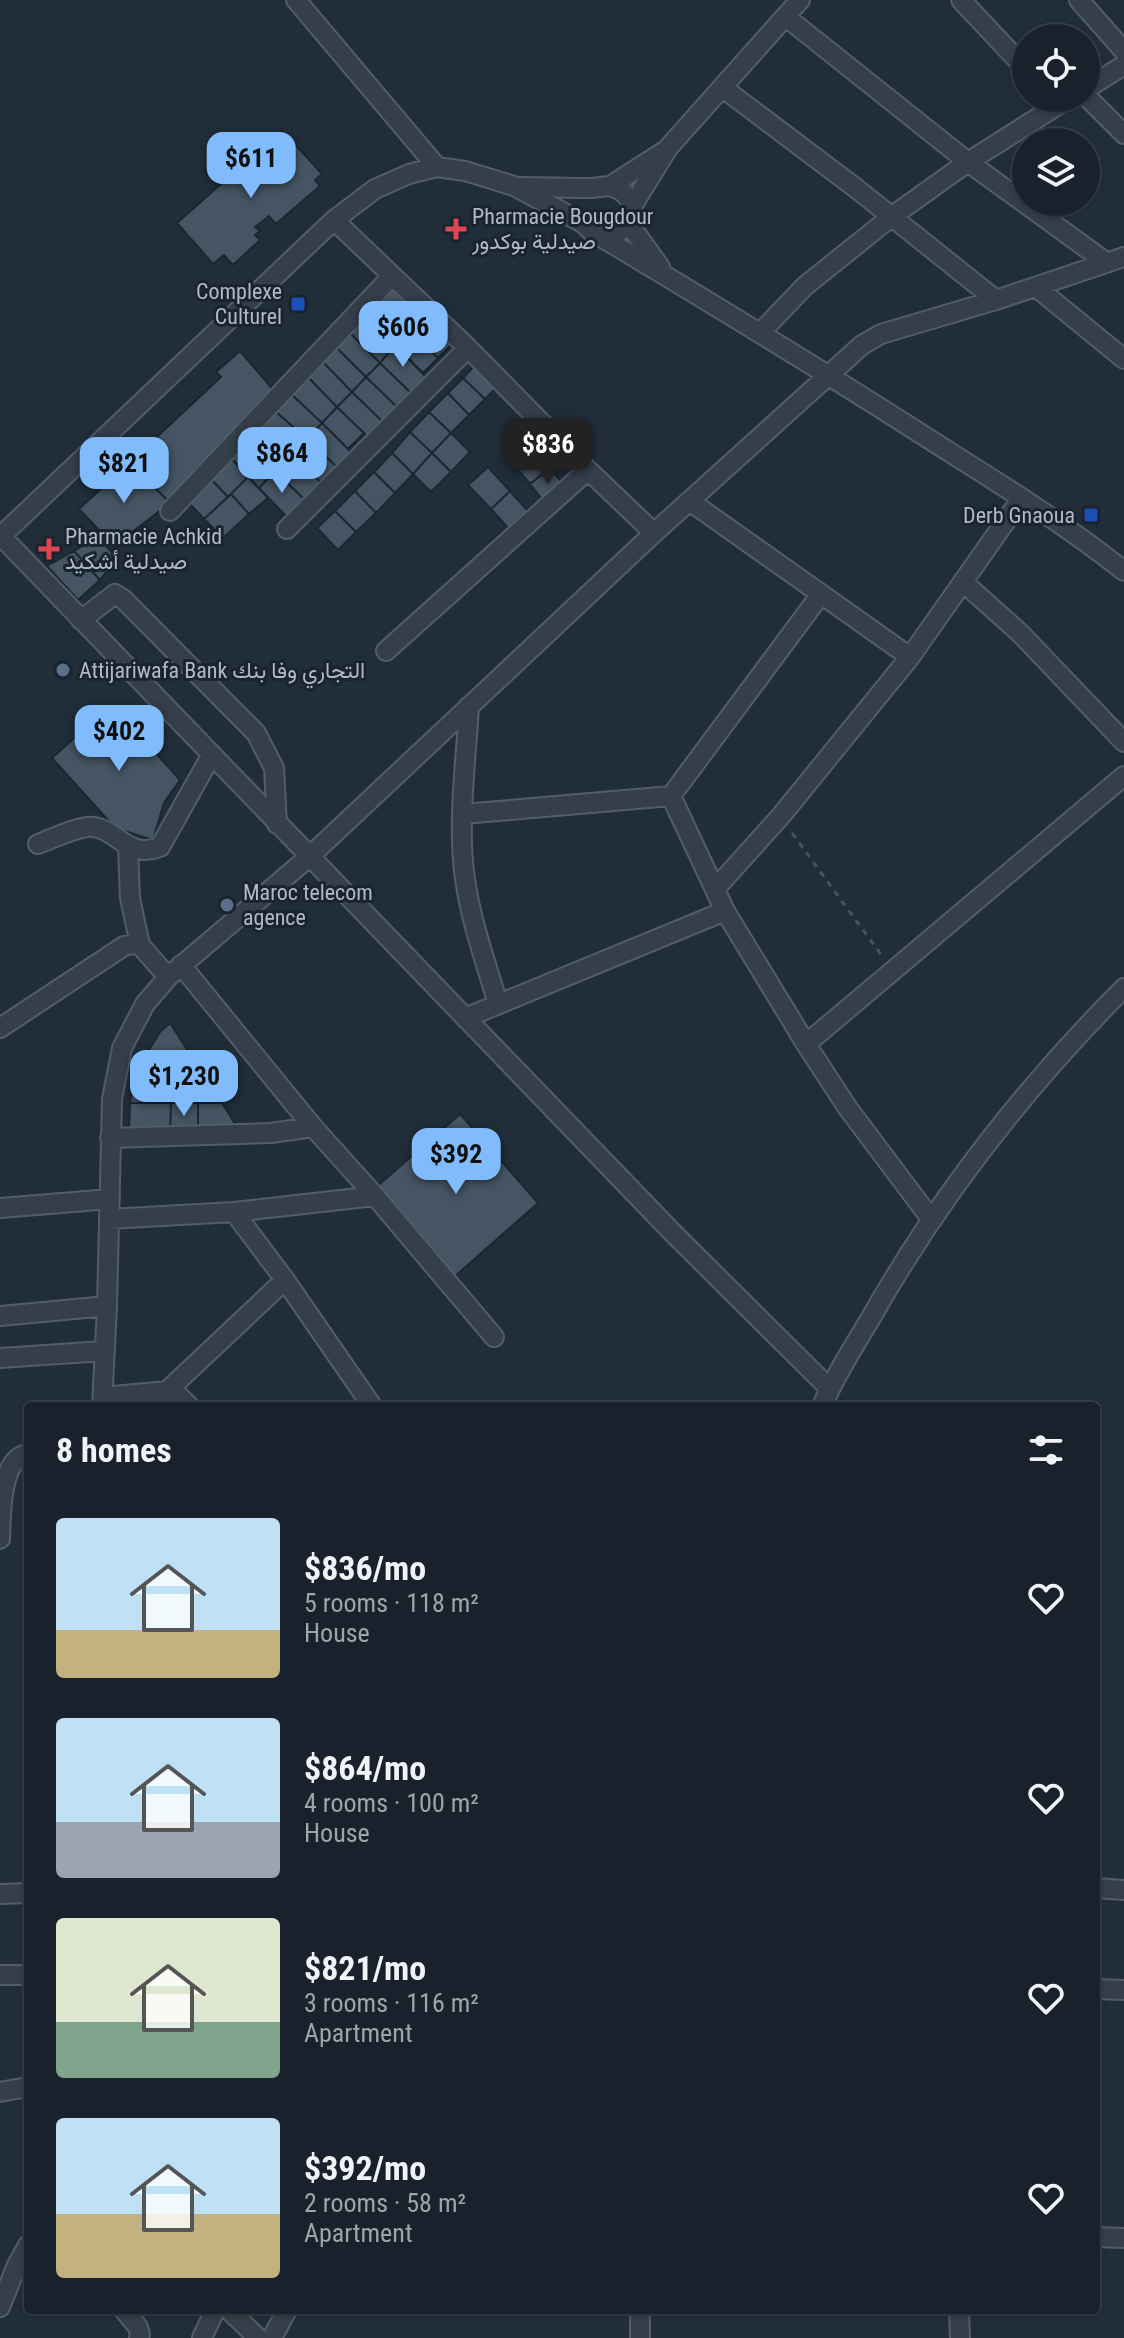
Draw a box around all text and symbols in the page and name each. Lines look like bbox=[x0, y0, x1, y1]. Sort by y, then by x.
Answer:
map controls bbox=[1012, 24, 1100, 216]
button: locate bbox=[1012, 24, 1100, 112]
button: layers bbox=[1012, 128, 1100, 216]
pin: $611 bbox=[204, 132, 298, 200]
text: $611 bbox=[225, 143, 277, 173]
place label: Pharmacie Bougdour صيدلية بوكدور bbox=[471, 204, 654, 255]
marker: Pharmacie Bougdour صيدلية بوكدور bbox=[447, 220, 465, 238]
place label: Complexe Culturel bbox=[196, 279, 282, 329]
marker: Complexe Culturel bbox=[289, 295, 307, 313]
pin: $606 bbox=[356, 301, 450, 369]
text: $606 bbox=[377, 312, 429, 342]
pin: $836 bbox=[501, 418, 595, 486]
pin: $864 bbox=[235, 427, 329, 495]
text: $836 bbox=[522, 429, 574, 459]
pin: $821 bbox=[77, 437, 171, 505]
text: $864 bbox=[256, 438, 308, 468]
text: $821 bbox=[98, 448, 150, 478]
place label: Derb Gnaoua bbox=[963, 503, 1075, 528]
marker: Derb Gnaoua bbox=[1082, 506, 1100, 524]
place label: Pharmacie Achkid صيدلية أشكيد bbox=[65, 524, 222, 574]
marker: Pharmacie Achkid صيدلية أشكيد bbox=[40, 540, 58, 558]
place label: Attijariwafa Bank التجاري وفا بنك bbox=[79, 658, 365, 689]
marker: Attijariwafa Bank التجاري وفا بنك bbox=[54, 661, 72, 679]
pin: $402 bbox=[72, 705, 166, 773]
text: $402 bbox=[93, 716, 145, 746]
place label: Maroc telecom agence bbox=[243, 880, 373, 930]
marker: Maroc telecom agence bbox=[218, 896, 236, 914]
pin: $1,230 bbox=[119, 1050, 249, 1118]
text: $1,230 bbox=[148, 1061, 220, 1091]
pin: $392 bbox=[409, 1128, 503, 1196]
text: $392 bbox=[430, 1139, 482, 1169]
icon: filters bbox=[1024, 1428, 1068, 1472]
text: 8 homes bbox=[56, 1430, 172, 1470]
text: $836/mo bbox=[304, 1548, 426, 1588]
icon: home bbox=[120, 1550, 216, 1646]
icon: heart bbox=[1024, 1576, 1068, 1620]
text: 5 rooms · 118 m² bbox=[304, 1588, 479, 1618]
text: House bbox=[304, 1618, 370, 1648]
text: $864/mo bbox=[304, 1748, 426, 1788]
icon: home bbox=[120, 1750, 216, 1846]
icon: heart bbox=[1024, 1776, 1068, 1820]
text: 4 rooms · 100 m² bbox=[304, 1788, 479, 1818]
text: House bbox=[304, 1818, 370, 1848]
text: $821/mo bbox=[304, 1948, 426, 1988]
icon: home bbox=[120, 1950, 216, 2046]
icon: heart bbox=[1024, 1976, 1068, 2020]
text: 3 rooms · 116 m² bbox=[304, 1988, 479, 2018]
text: Apartment bbox=[304, 2018, 413, 2048]
text: $392/mo bbox=[304, 2148, 426, 2188]
icon: home bbox=[120, 2150, 216, 2246]
icon: heart bbox=[1024, 2176, 1068, 2220]
text: 2 rooms · 58 m² bbox=[304, 2188, 466, 2218]
text: Apartment bbox=[304, 2218, 413, 2248]

